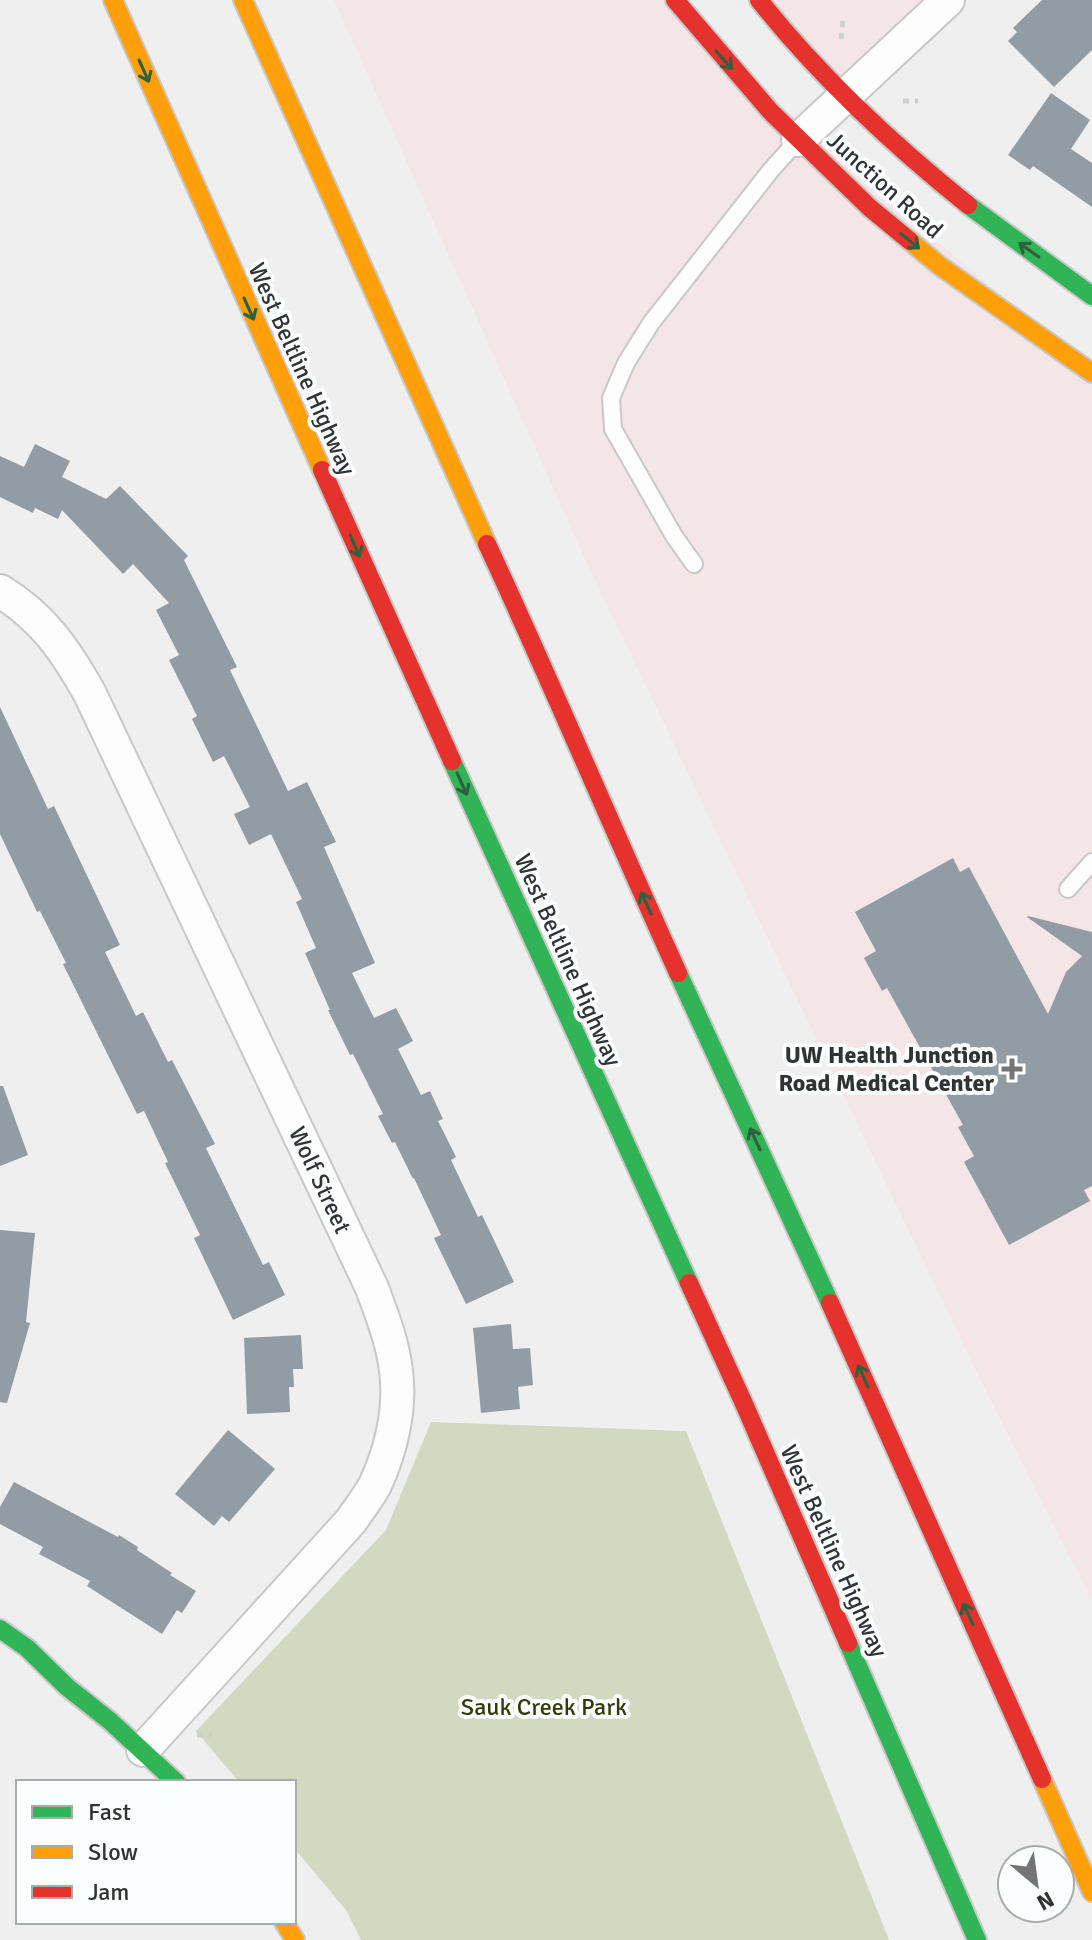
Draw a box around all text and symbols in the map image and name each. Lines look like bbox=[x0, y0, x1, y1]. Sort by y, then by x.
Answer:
one-way arrow bbox=[715, 49, 733, 69]
one-way arrow bbox=[137, 59, 152, 83]
street label: Junction Road bbox=[821, 125, 949, 245]
one-way arrow bbox=[899, 232, 920, 250]
one-way arrow bbox=[1019, 241, 1040, 258]
street label: West Beltline Highway bbox=[242, 258, 362, 480]
one-way arrow bbox=[242, 297, 257, 321]
one-way arrow bbox=[349, 534, 364, 558]
one-way arrow bbox=[455, 771, 470, 795]
street label: West Beltline Highway bbox=[508, 849, 628, 1071]
one-way arrow bbox=[638, 891, 653, 916]
place label: UW Health Junction Road Medical Center bbox=[778, 1040, 994, 1098]
marker: UW Health Junction Road Medical Center bbox=[1001, 1058, 1023, 1080]
street label: Wolf Street bbox=[282, 1122, 358, 1238]
one-way arrow bbox=[747, 1127, 762, 1151]
one-way arrow bbox=[854, 1364, 869, 1389]
street label: West Beltline Highway bbox=[774, 1440, 894, 1662]
one-way arrow bbox=[960, 1602, 975, 1626]
park label: Sauk Creek Park bbox=[461, 1692, 627, 1722]
legend bbox=[16, 1780, 296, 1924]
text: Fast bbox=[88, 1797, 131, 1827]
text: Slow bbox=[88, 1837, 138, 1867]
north arrow bbox=[996, 1844, 1076, 1924]
text: Jam bbox=[88, 1877, 129, 1907]
text: N bbox=[1032, 1886, 1059, 1917]

